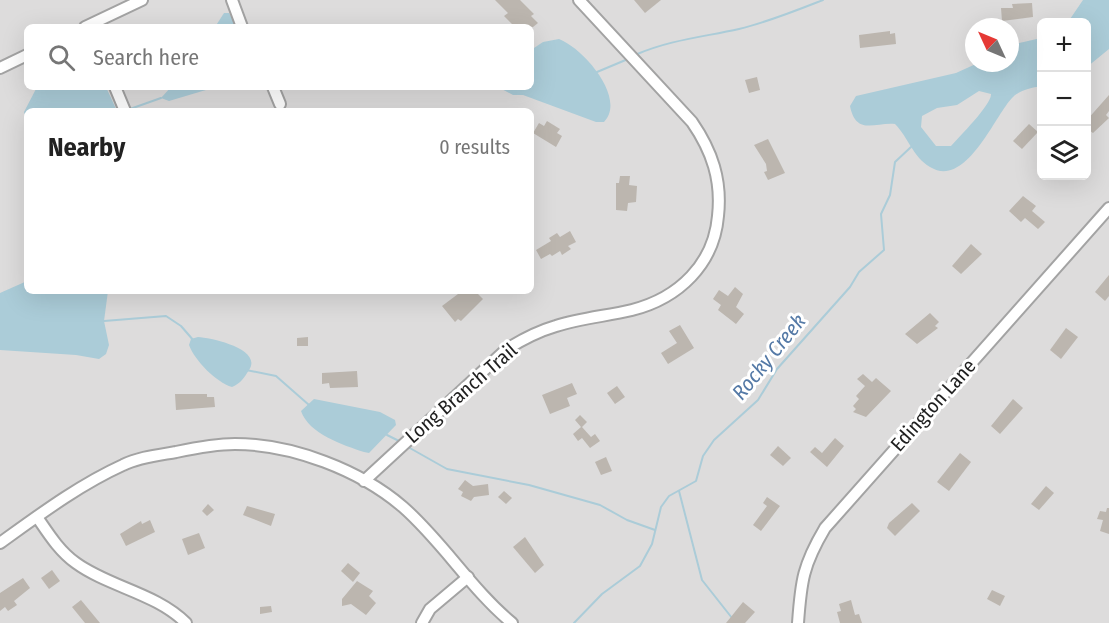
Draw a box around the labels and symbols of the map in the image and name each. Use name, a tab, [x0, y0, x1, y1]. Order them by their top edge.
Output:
north arrow	[965, 18, 1019, 72]
water label: Rocky Creek	[727, 309, 811, 405]
street label: Long Branch Trail	[400, 338, 522, 448]
street label: Edington Lane	[885, 354, 981, 456]

